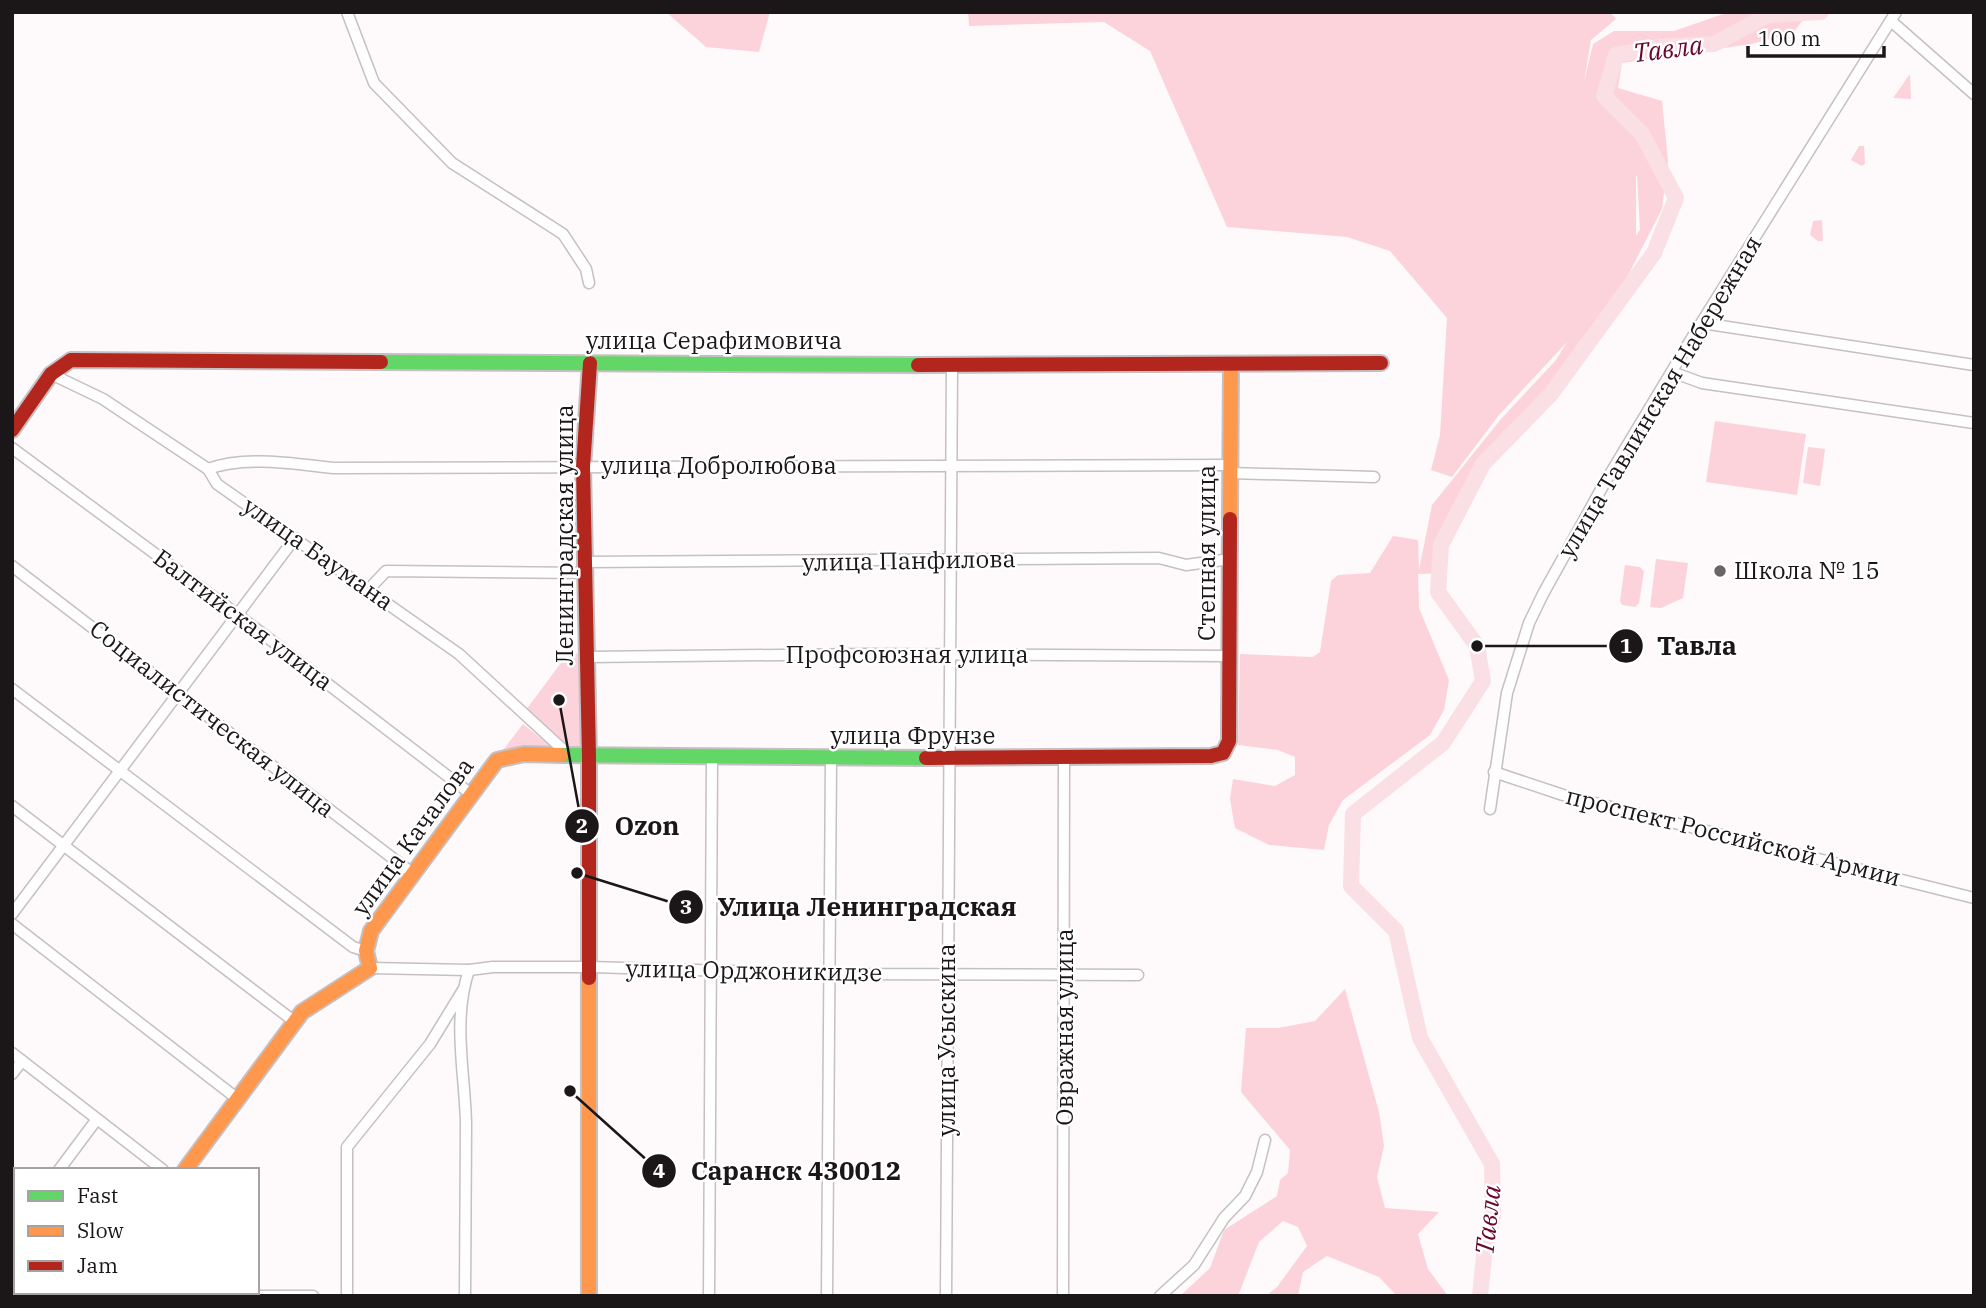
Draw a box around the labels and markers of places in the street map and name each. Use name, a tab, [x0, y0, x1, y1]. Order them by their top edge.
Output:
place label: Школа № 15	[1734, 554, 1880, 586]
marker: Школа № 15	[1712, 563, 1728, 579]
callout: Тавла	[1608, 622, 1751, 669]
callout: Ozon	[565, 802, 693, 849]
callout: Улица Ленинградская	[668, 883, 1030, 930]
callout: Саранск 430012	[641, 1148, 915, 1195]

